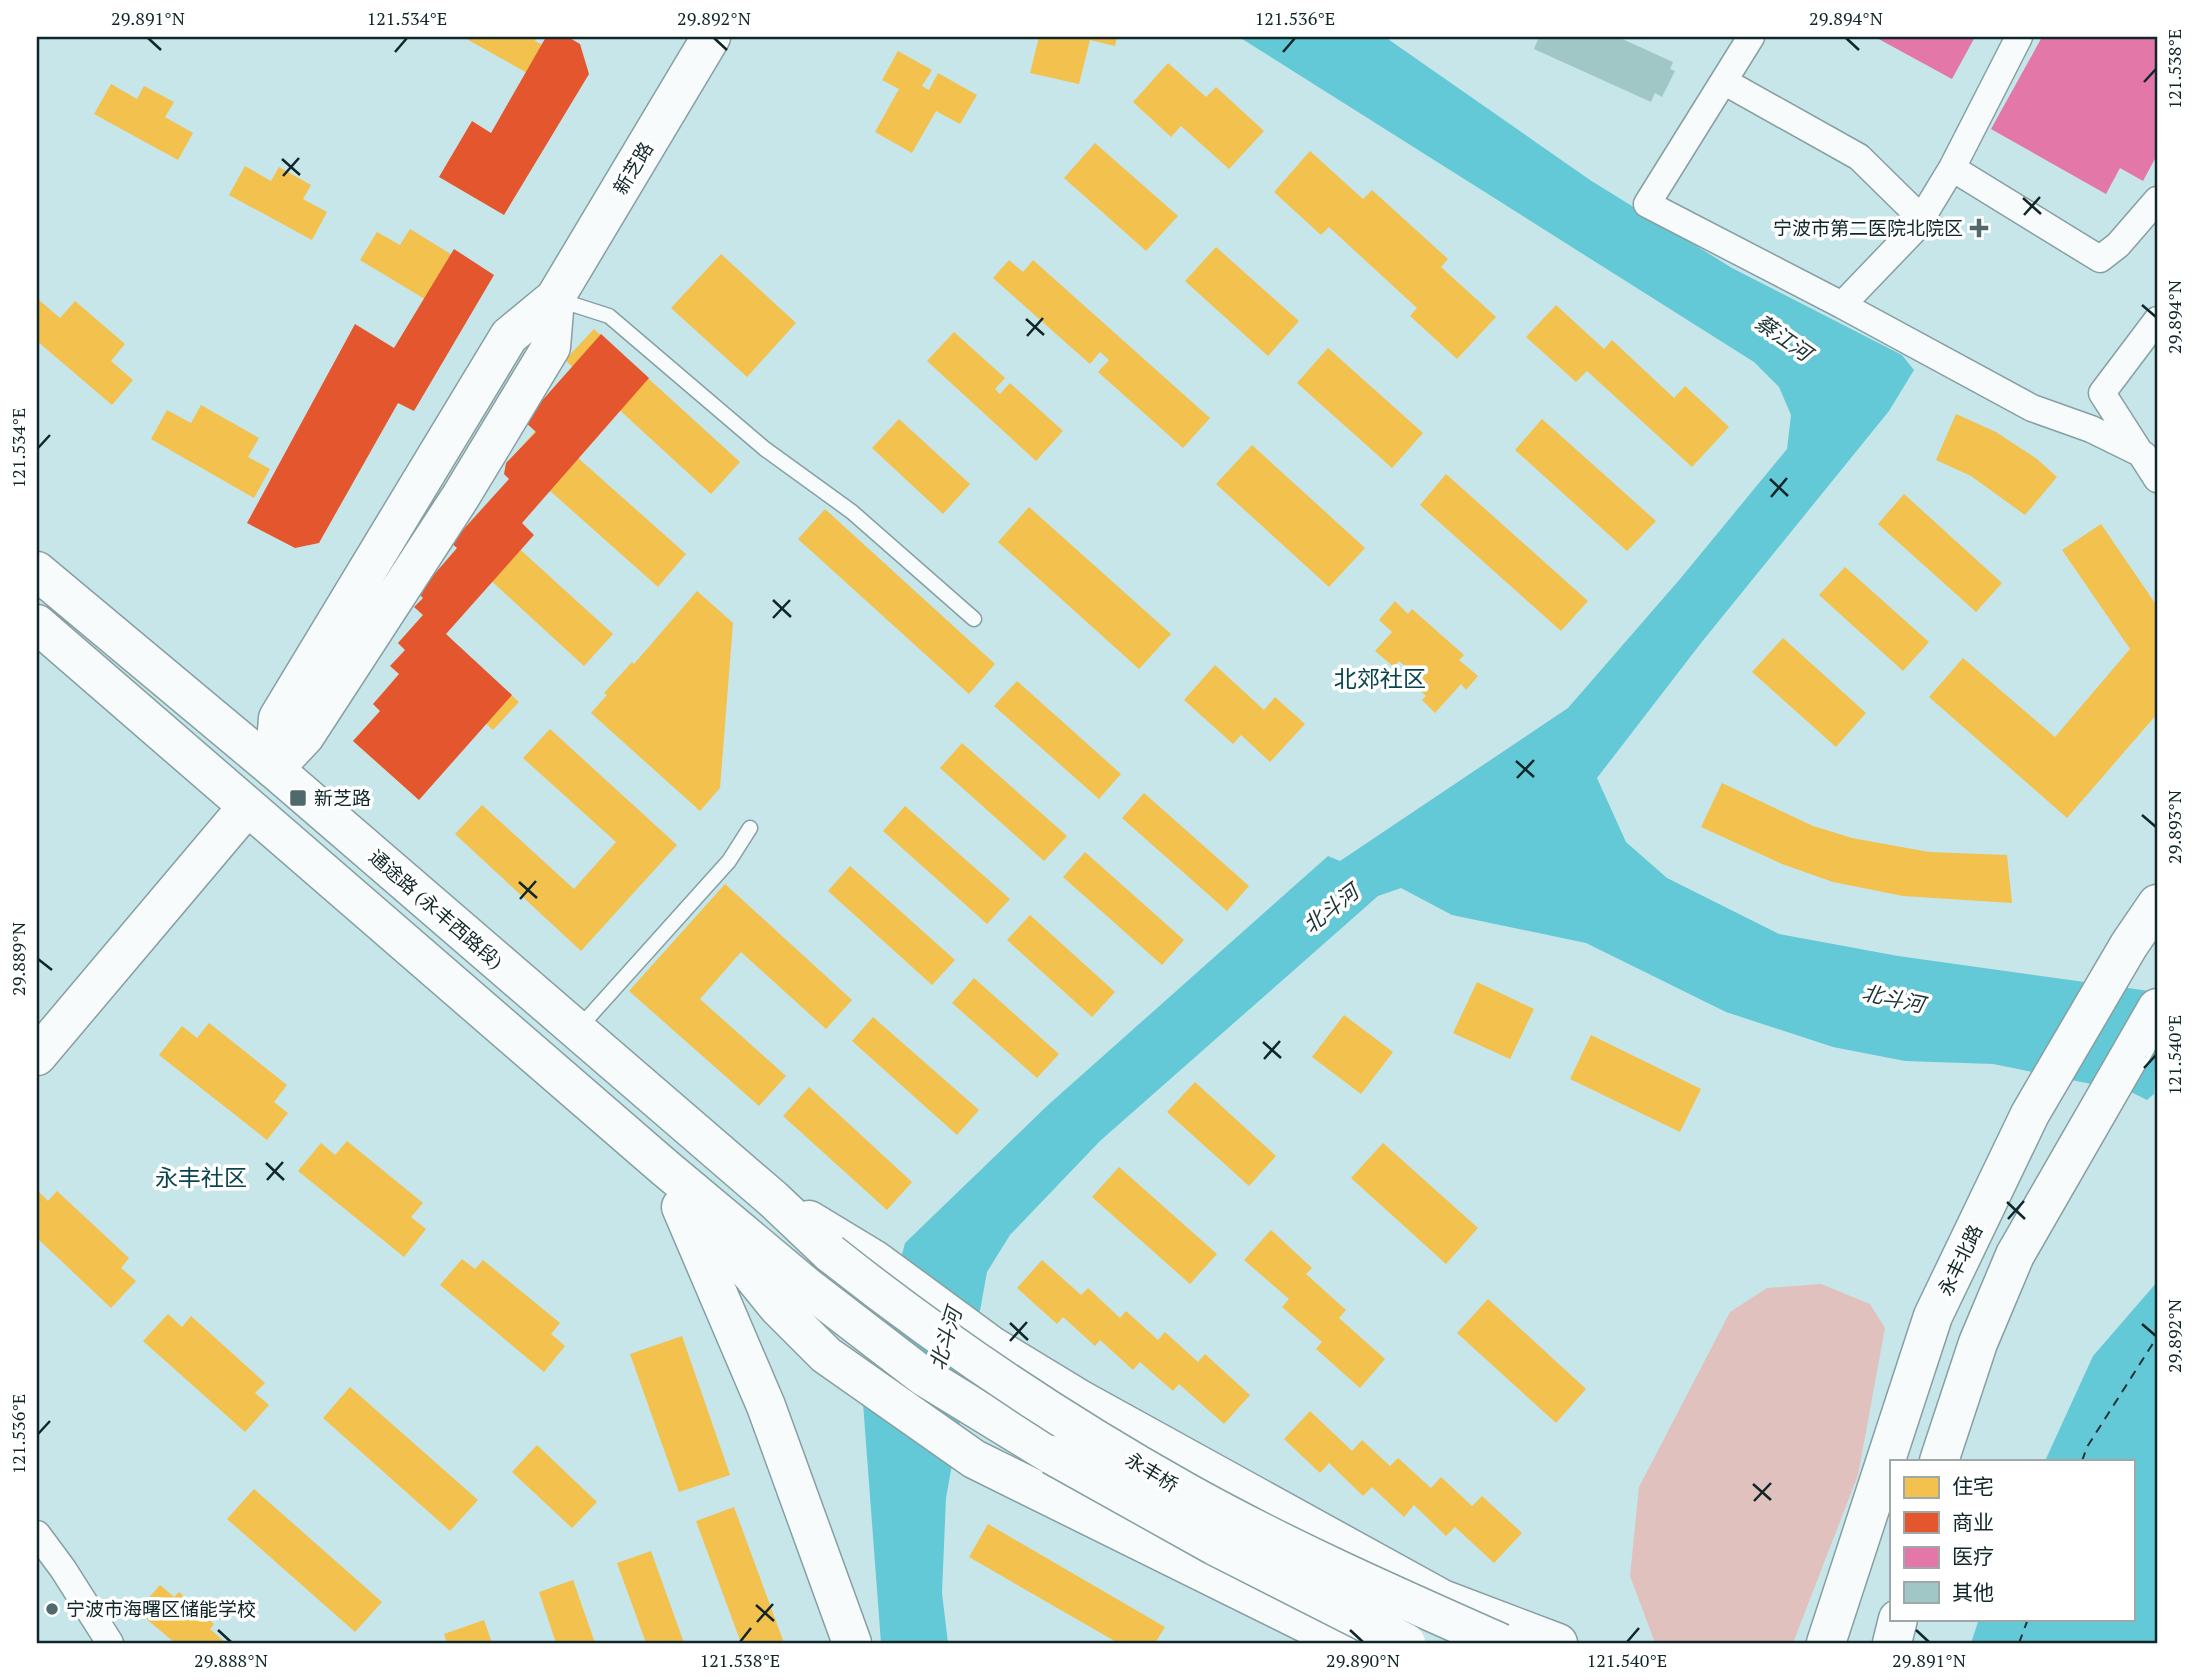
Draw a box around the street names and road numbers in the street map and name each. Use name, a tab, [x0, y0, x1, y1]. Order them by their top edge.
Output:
street label: 新芝路	[607, 137, 658, 199]
street label: 通途路 (永丰西路段)	[364, 844, 509, 974]
street label: 永丰北路	[1932, 1220, 1987, 1299]
street label: 永丰桥	[1121, 1446, 1183, 1497]

